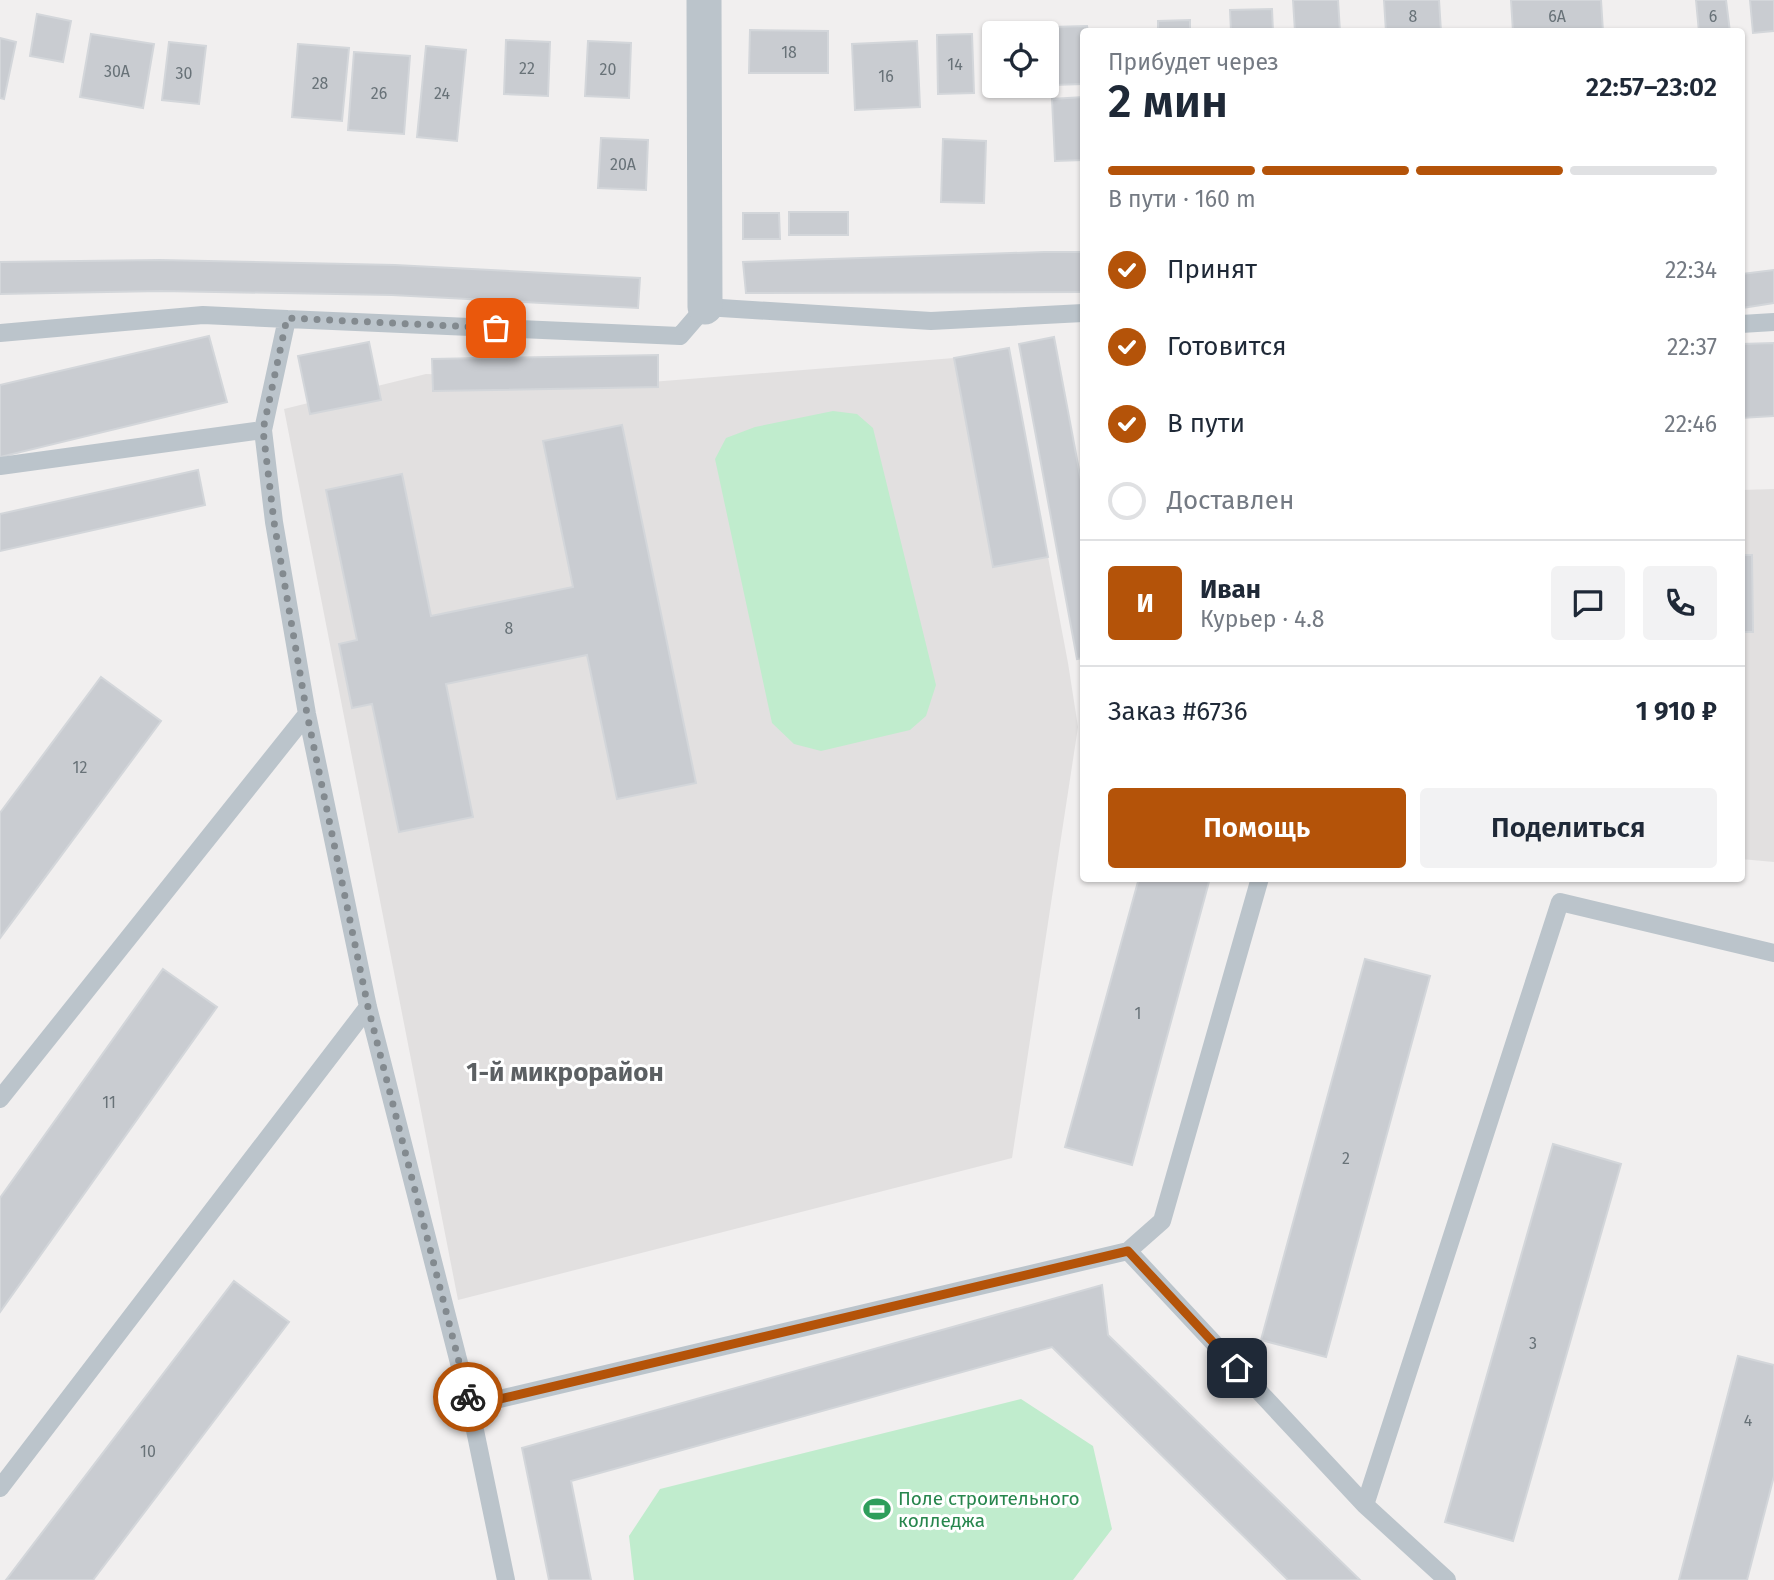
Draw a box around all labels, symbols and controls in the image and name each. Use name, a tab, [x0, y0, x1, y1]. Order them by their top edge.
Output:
house number: 8	[1409, 7, 1418, 26]
house number: 6А	[1548, 7, 1567, 26]
house number: 6	[1709, 7, 1717, 26]
map controls	[982, 21, 1059, 98]
button: locate	[982, 21, 1059, 98]
house number: 18	[781, 43, 797, 62]
text: Прибудет через	[1108, 48, 1279, 76]
house number: 14	[947, 55, 963, 74]
house number: 22	[519, 59, 535, 78]
house number: 20	[600, 60, 616, 79]
house number: 30А	[104, 62, 131, 81]
house number: 30	[176, 64, 193, 83]
house number: 16	[878, 67, 894, 86]
text: 22:57–23:02	[1586, 72, 1717, 103]
house number: 28	[312, 74, 329, 93]
text: 2 мин	[1108, 74, 1228, 129]
house number: 26	[371, 84, 387, 103]
house number: 24	[434, 84, 450, 103]
house number: 20А	[610, 155, 637, 174]
text: В пути · 160 m	[1108, 185, 1256, 213]
icon: check	[1108, 251, 1146, 289]
text: Принят	[1167, 254, 1257, 285]
text: 22:34	[1665, 256, 1717, 284]
pin	[466, 298, 526, 358]
icon: bag	[477, 309, 515, 347]
icon: check	[1108, 328, 1146, 366]
text: Готовится	[1167, 331, 1287, 362]
text: 22:37	[1667, 333, 1717, 361]
icon: check	[1108, 405, 1146, 443]
text: В пути	[1167, 408, 1245, 439]
text: 22:46	[1664, 410, 1717, 438]
text: Доставлен	[1167, 485, 1294, 516]
button: chat	[1551, 566, 1625, 640]
button: phone	[1643, 566, 1717, 640]
text: Иван	[1200, 574, 1261, 605]
text: И	[1136, 588, 1154, 619]
text: Курьер · 4.8	[1200, 605, 1325, 633]
house number: 8	[505, 619, 514, 638]
text: Заказ #6736	[1108, 696, 1248, 727]
text: 1 910 ₽	[1636, 696, 1717, 727]
house number: 12	[73, 758, 87, 777]
button: Помощь	[1108, 788, 1406, 868]
button: Поделиться	[1420, 788, 1717, 868]
house number: 1	[1135, 1004, 1141, 1023]
district label: 1-й микрорайон	[466, 1057, 664, 1088]
house number: 11	[102, 1093, 116, 1112]
house number: 2	[1342, 1149, 1350, 1168]
house number: 3	[1529, 1334, 1537, 1353]
pin	[1207, 1338, 1267, 1398]
icon: home	[1218, 1349, 1256, 1387]
courier	[433, 1362, 503, 1432]
icon: bike	[449, 1378, 487, 1416]
house number: 4	[1744, 1411, 1753, 1430]
house number: 10	[140, 1442, 156, 1461]
place label: Поле строительного колледжа	[898, 1487, 1080, 1532]
sports icon: Поле строительного колледжа	[862, 1494, 892, 1524]

